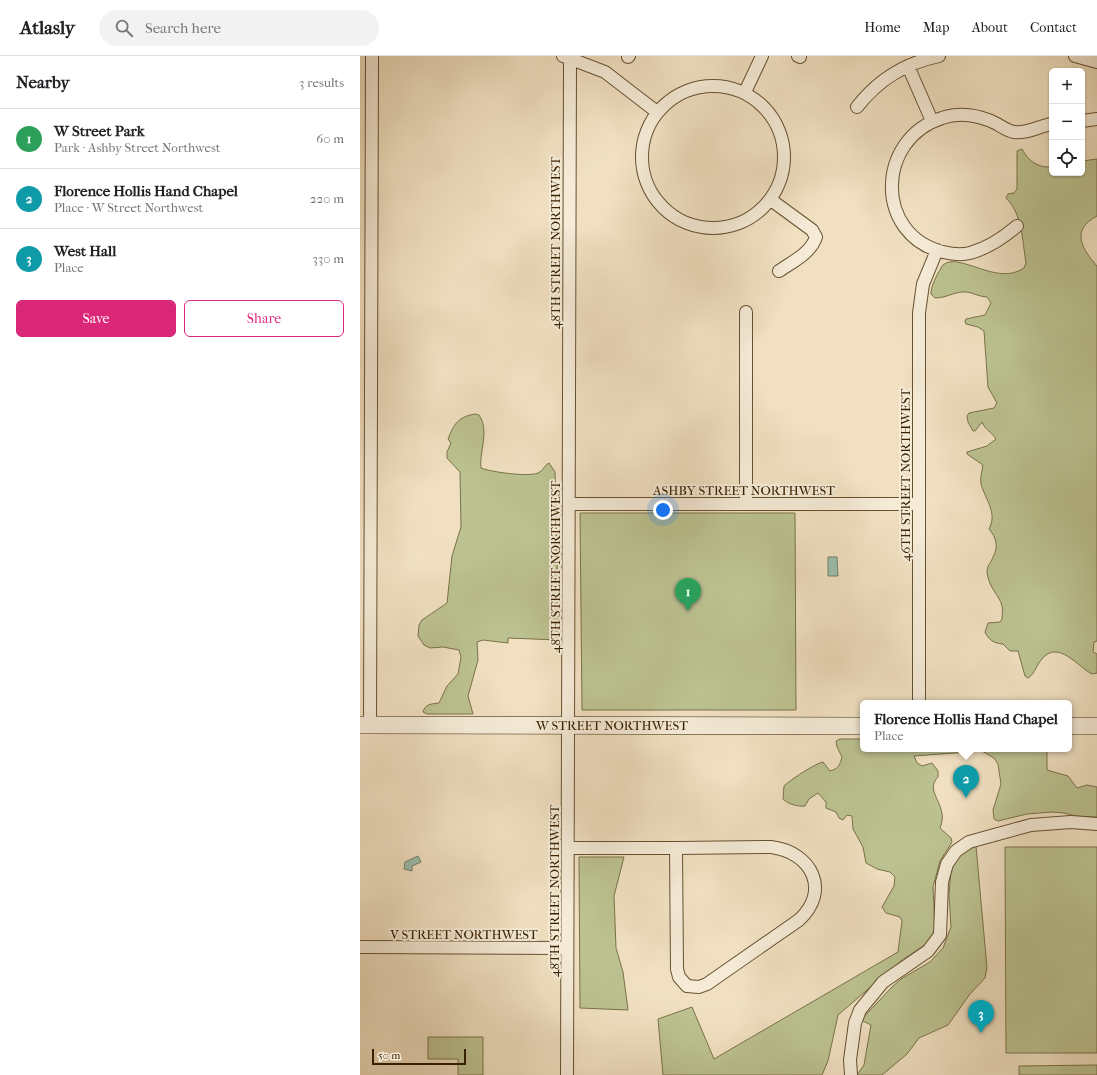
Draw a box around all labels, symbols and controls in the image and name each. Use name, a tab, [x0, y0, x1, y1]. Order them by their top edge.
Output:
search box	[99, 10, 379, 46]
text: Atlasly	[20, 17, 75, 39]
icon: search	[113, 17, 135, 39]
text: Search here	[145, 19, 221, 37]
text: Home	[864, 19, 901, 36]
text: Map	[923, 19, 950, 36]
text: About	[972, 19, 1008, 36]
text: Contact	[1030, 19, 1077, 36]
map controls	[1049, 68, 1085, 176]
button: +	[1049, 68, 1085, 104]
text: Nearby	[16, 72, 70, 92]
text: 3 results	[299, 75, 344, 90]
button: −	[1049, 104, 1085, 140]
text: W Street Park	[54, 122, 145, 140]
text: 1	[27, 131, 31, 146]
text: 60 m	[316, 131, 344, 146]
text: Park · Ashby Street Northwest	[54, 140, 220, 155]
button: locate	[1049, 140, 1085, 176]
street label: 48TH STREET NORTHWEST	[548, 157, 563, 329]
text: Florence Hollis Hand Chapel	[54, 182, 238, 200]
text: 2	[26, 191, 32, 206]
text: 220 m	[310, 191, 344, 206]
text: Place · W Street Northwest	[54, 200, 203, 215]
text: West Hall	[54, 242, 116, 260]
text: 3	[26, 251, 32, 266]
text: 330 m	[313, 251, 344, 266]
text: Place	[54, 260, 84, 275]
button: Save	[16, 300, 176, 337]
button: Share	[184, 300, 344, 337]
street label: 46TH STREET NORTHWEST	[898, 388, 913, 561]
street label: 48TH STREET NORTHWEST	[548, 481, 563, 653]
street label: ASHBY STREET NORTHWEST	[652, 483, 835, 498]
your location	[653, 500, 673, 520]
pin: 1	[675, 578, 701, 611]
popup	[860, 700, 1072, 752]
text: Florence Hollis Hand Chapel	[874, 710, 1058, 728]
street label: W STREET NORTHWEST	[535, 718, 688, 733]
text: Place	[874, 728, 904, 743]
pin: 2	[953, 765, 979, 798]
street label: 48TH STREET NORTHWEST	[547, 805, 562, 977]
street label: V STREET NORTHWEST	[389, 927, 538, 942]
pin: 3	[968, 1000, 994, 1033]
scale bar	[372, 1047, 466, 1066]
text: 50 m	[378, 1049, 400, 1062]

